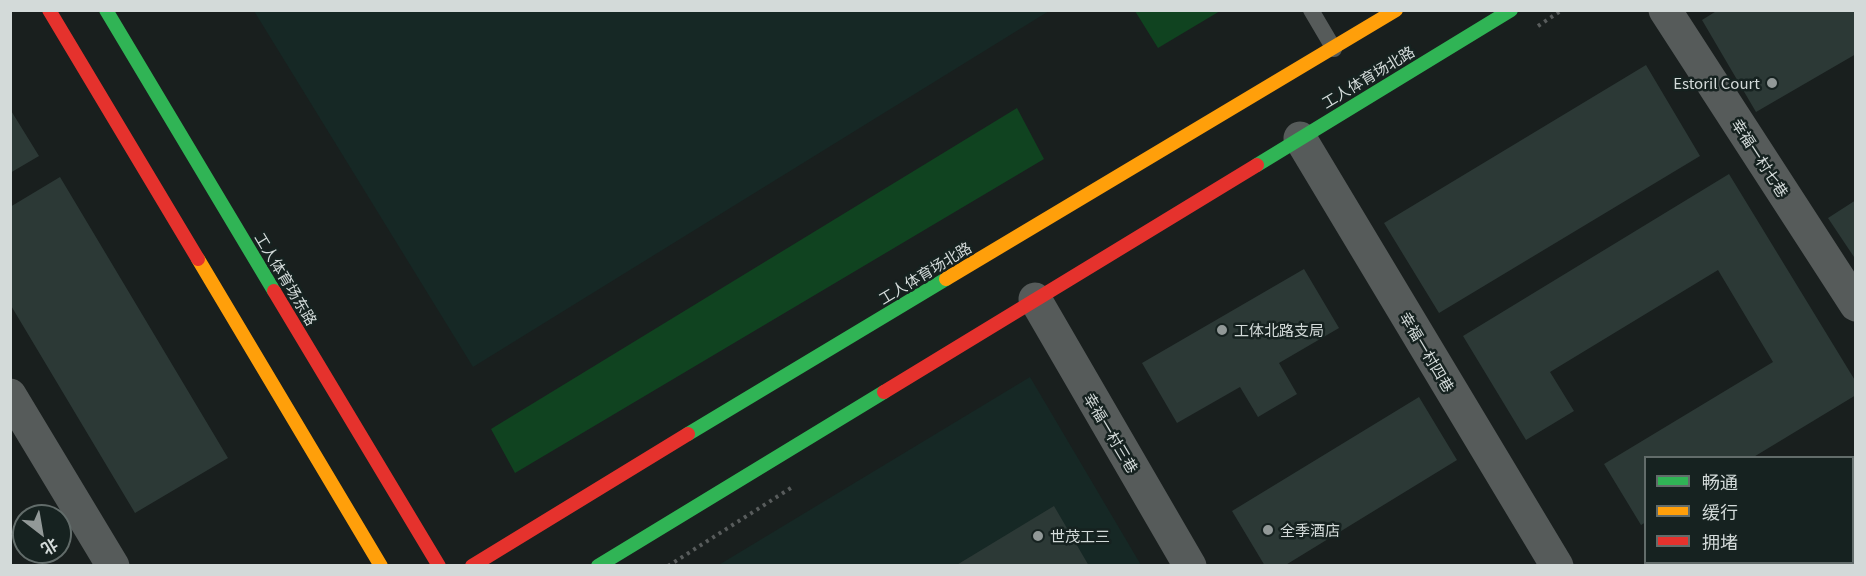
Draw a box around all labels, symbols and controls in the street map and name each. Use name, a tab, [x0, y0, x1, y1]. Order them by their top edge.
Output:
street label: 工人体育场北路	[1318, 42, 1418, 112]
place label: Estoril Court	[1673, 74, 1760, 92]
marker: Estoril Court	[1765, 76, 1779, 90]
street label: 幸福一村七巷	[1728, 115, 1792, 201]
street label: 工人体育场东路	[251, 229, 321, 329]
street label: 工人体育场北路	[875, 238, 975, 308]
street label: 幸福一村四巷	[1396, 309, 1458, 395]
place label: 工体北路支局	[1234, 321, 1324, 339]
marker: 工体北路支局	[1215, 323, 1229, 337]
street label: 幸福一村三巷	[1080, 390, 1142, 476]
legend	[1644, 456, 1854, 564]
text: 畅通	[1702, 468, 1738, 494]
text: 缓行	[1702, 498, 1738, 524]
north arrow	[12, 504, 72, 564]
place label: 全季酒店	[1280, 521, 1340, 539]
marker: 全季酒店	[1261, 523, 1275, 537]
place label: 世茂工三	[1050, 527, 1110, 545]
text: 拥堵	[1702, 528, 1738, 554]
marker: 世茂工三	[1031, 529, 1045, 543]
text: 北	[37, 533, 63, 562]

